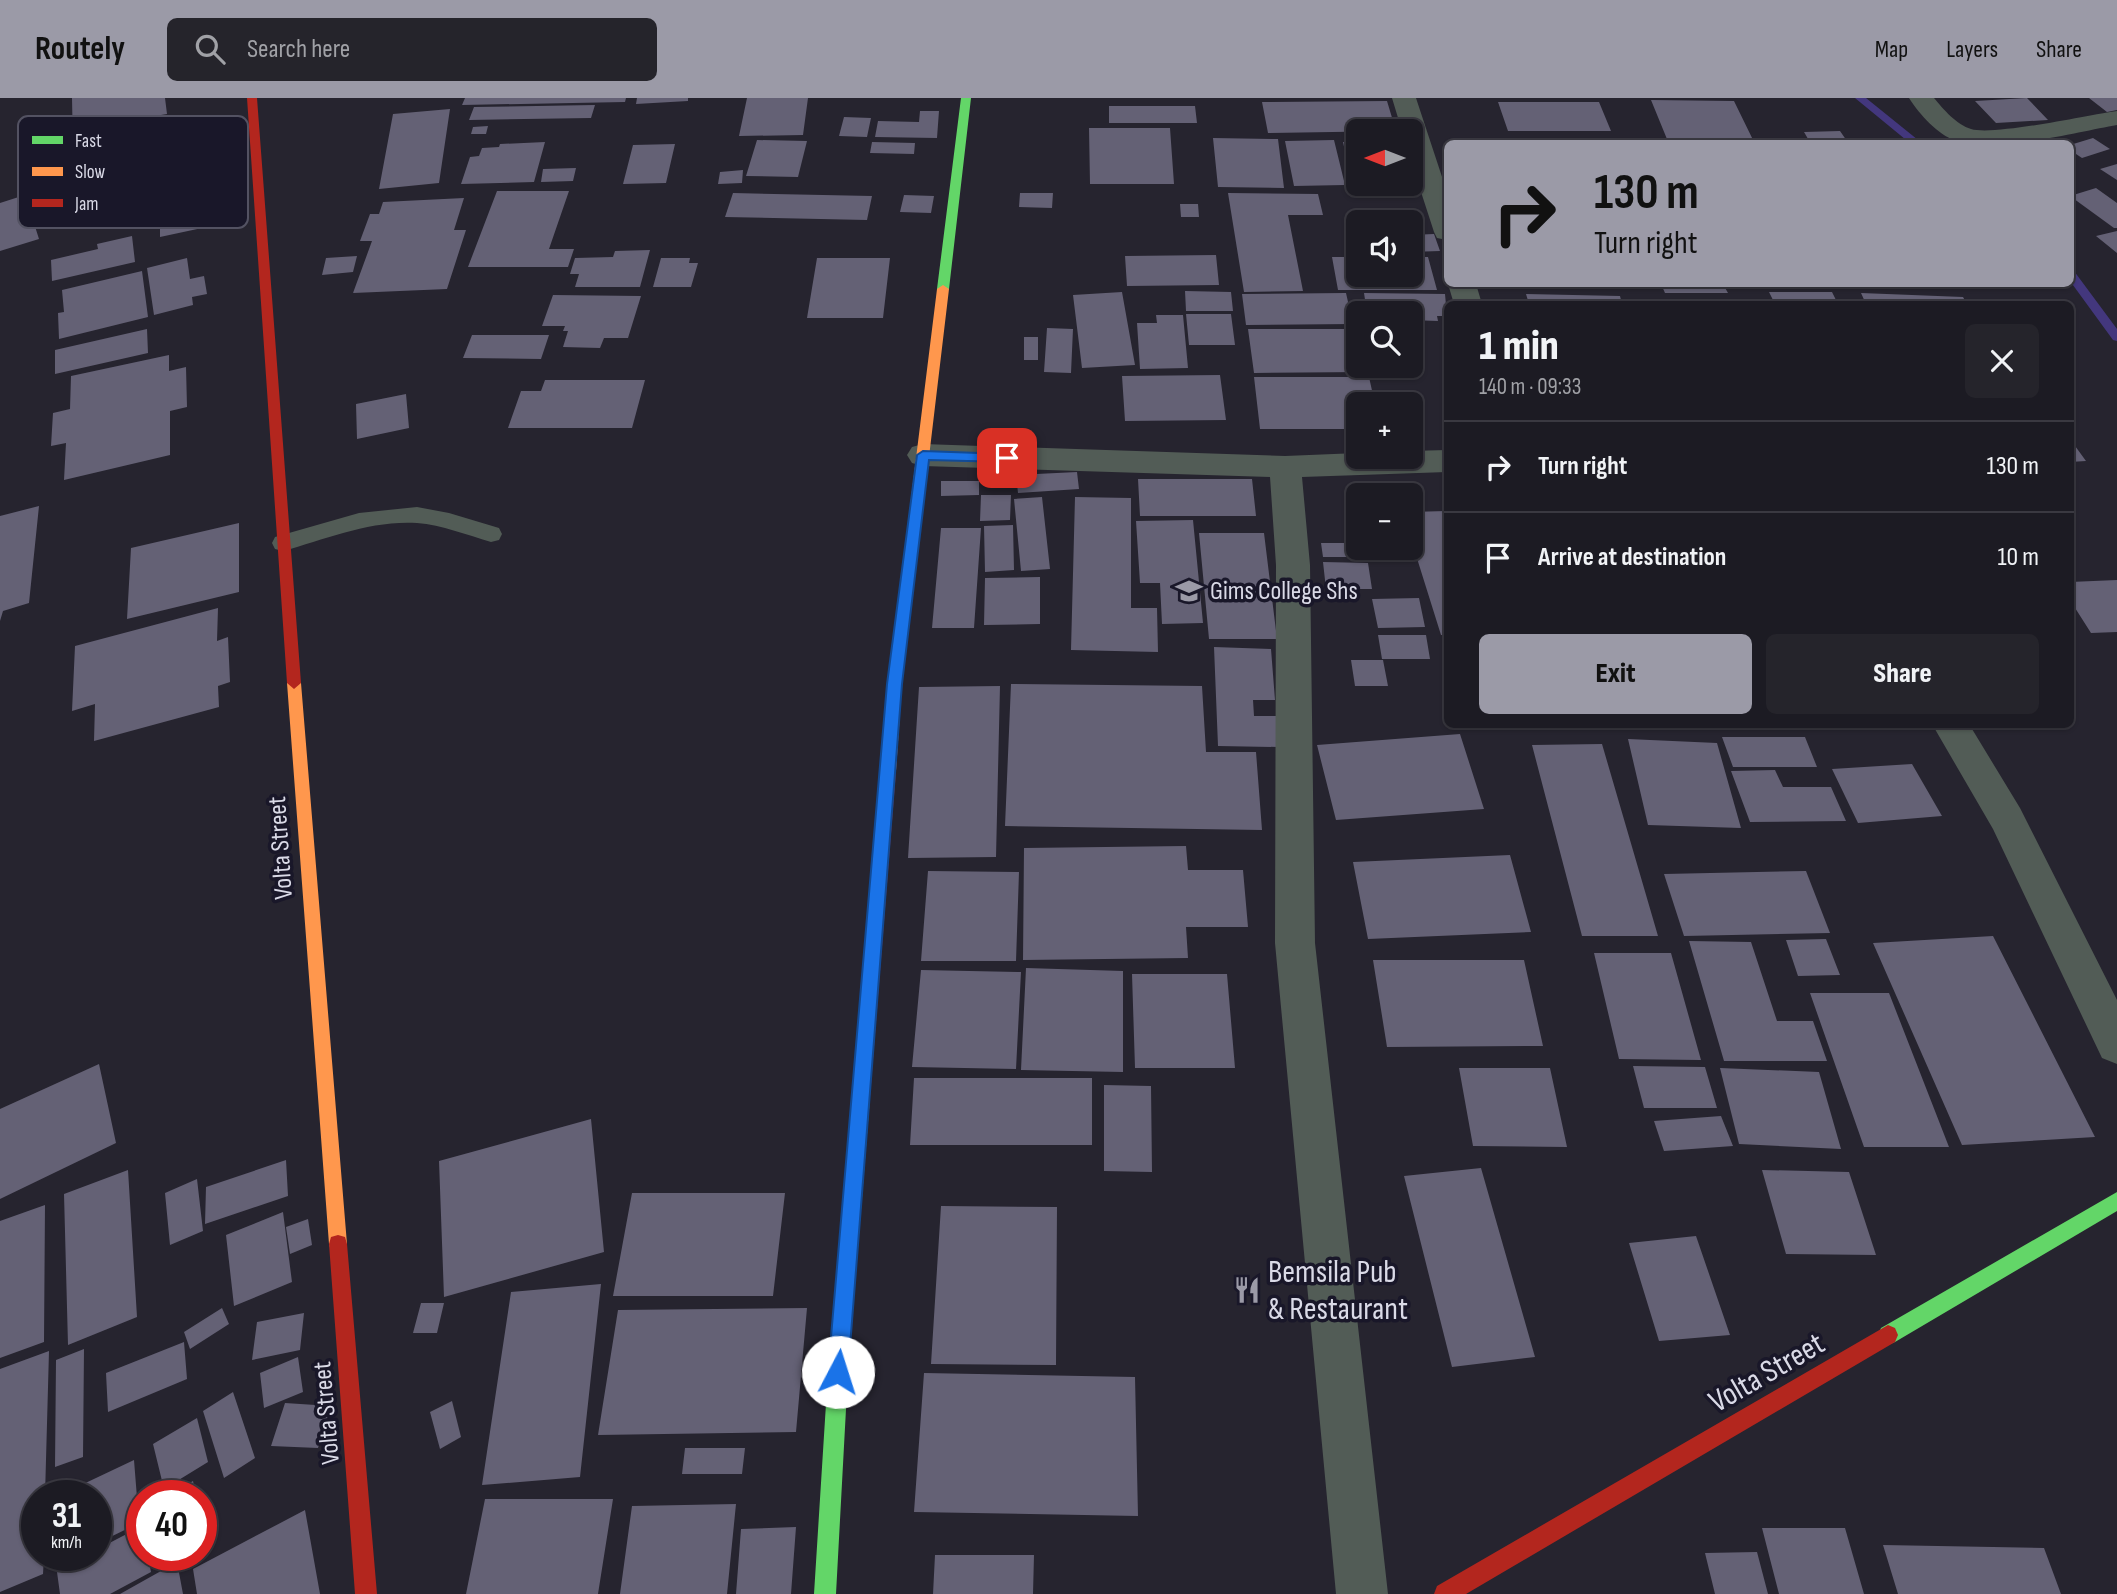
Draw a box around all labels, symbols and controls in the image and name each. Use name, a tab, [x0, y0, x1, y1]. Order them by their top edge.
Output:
search box	[167, 18, 657, 81]
text: Routely	[35, 29, 125, 69]
icon: search	[191, 30, 229, 68]
text: Search here	[247, 34, 350, 65]
text: Map	[1875, 35, 1908, 64]
text: Layers	[1946, 35, 1998, 64]
text: Share	[2036, 35, 2082, 64]
legend	[18, 116, 248, 228]
north arrow	[1346, 119, 1423, 196]
map controls	[1346, 119, 1423, 560]
text: Fast	[75, 130, 102, 153]
text: Slow	[75, 161, 105, 184]
text: 130 m	[1594, 164, 1699, 223]
icon: right	[1479, 168, 1570, 259]
text: Jam	[74, 193, 98, 216]
button: sound	[1346, 210, 1423, 287]
text: Turn right	[1594, 224, 1698, 263]
button: search	[1346, 301, 1423, 378]
text: 1 min	[1479, 321, 1559, 372]
button: close	[1965, 324, 2039, 398]
text: 140 m · 09:33	[1479, 373, 1581, 401]
button: +	[1346, 392, 1423, 469]
pin	[977, 428, 1037, 488]
icon: arrive	[988, 439, 1026, 477]
icon: right	[1479, 448, 1517, 486]
text: Turn right	[1538, 451, 1627, 482]
text: 130 m	[1987, 451, 2039, 482]
button: −	[1346, 483, 1423, 560]
icon: arrive	[1479, 539, 1517, 577]
text: Arrive at destination	[1538, 542, 1726, 573]
text: 10 m	[1997, 542, 2039, 573]
school or university icon: Gims College Shs	[1174, 576, 1204, 606]
place label: Gims College Shs	[1210, 576, 1358, 607]
button: Exit	[1479, 634, 1752, 714]
button: Share	[1766, 634, 2039, 714]
street label: Volta Street	[262, 795, 300, 901]
place label: Bemsila Pub & Restaurant	[1268, 1253, 1408, 1329]
restaurant icon: Bemsila Pub & Restaurant	[1232, 1275, 1262, 1305]
street label: Volta Street	[1702, 1324, 1832, 1422]
position arrow	[801, 1335, 875, 1409]
street label: Volta Street	[307, 1360, 347, 1466]
speed limit sign: 40	[126, 1480, 217, 1571]
text: 31	[52, 1495, 81, 1538]
text: km/h	[51, 1532, 82, 1553]

